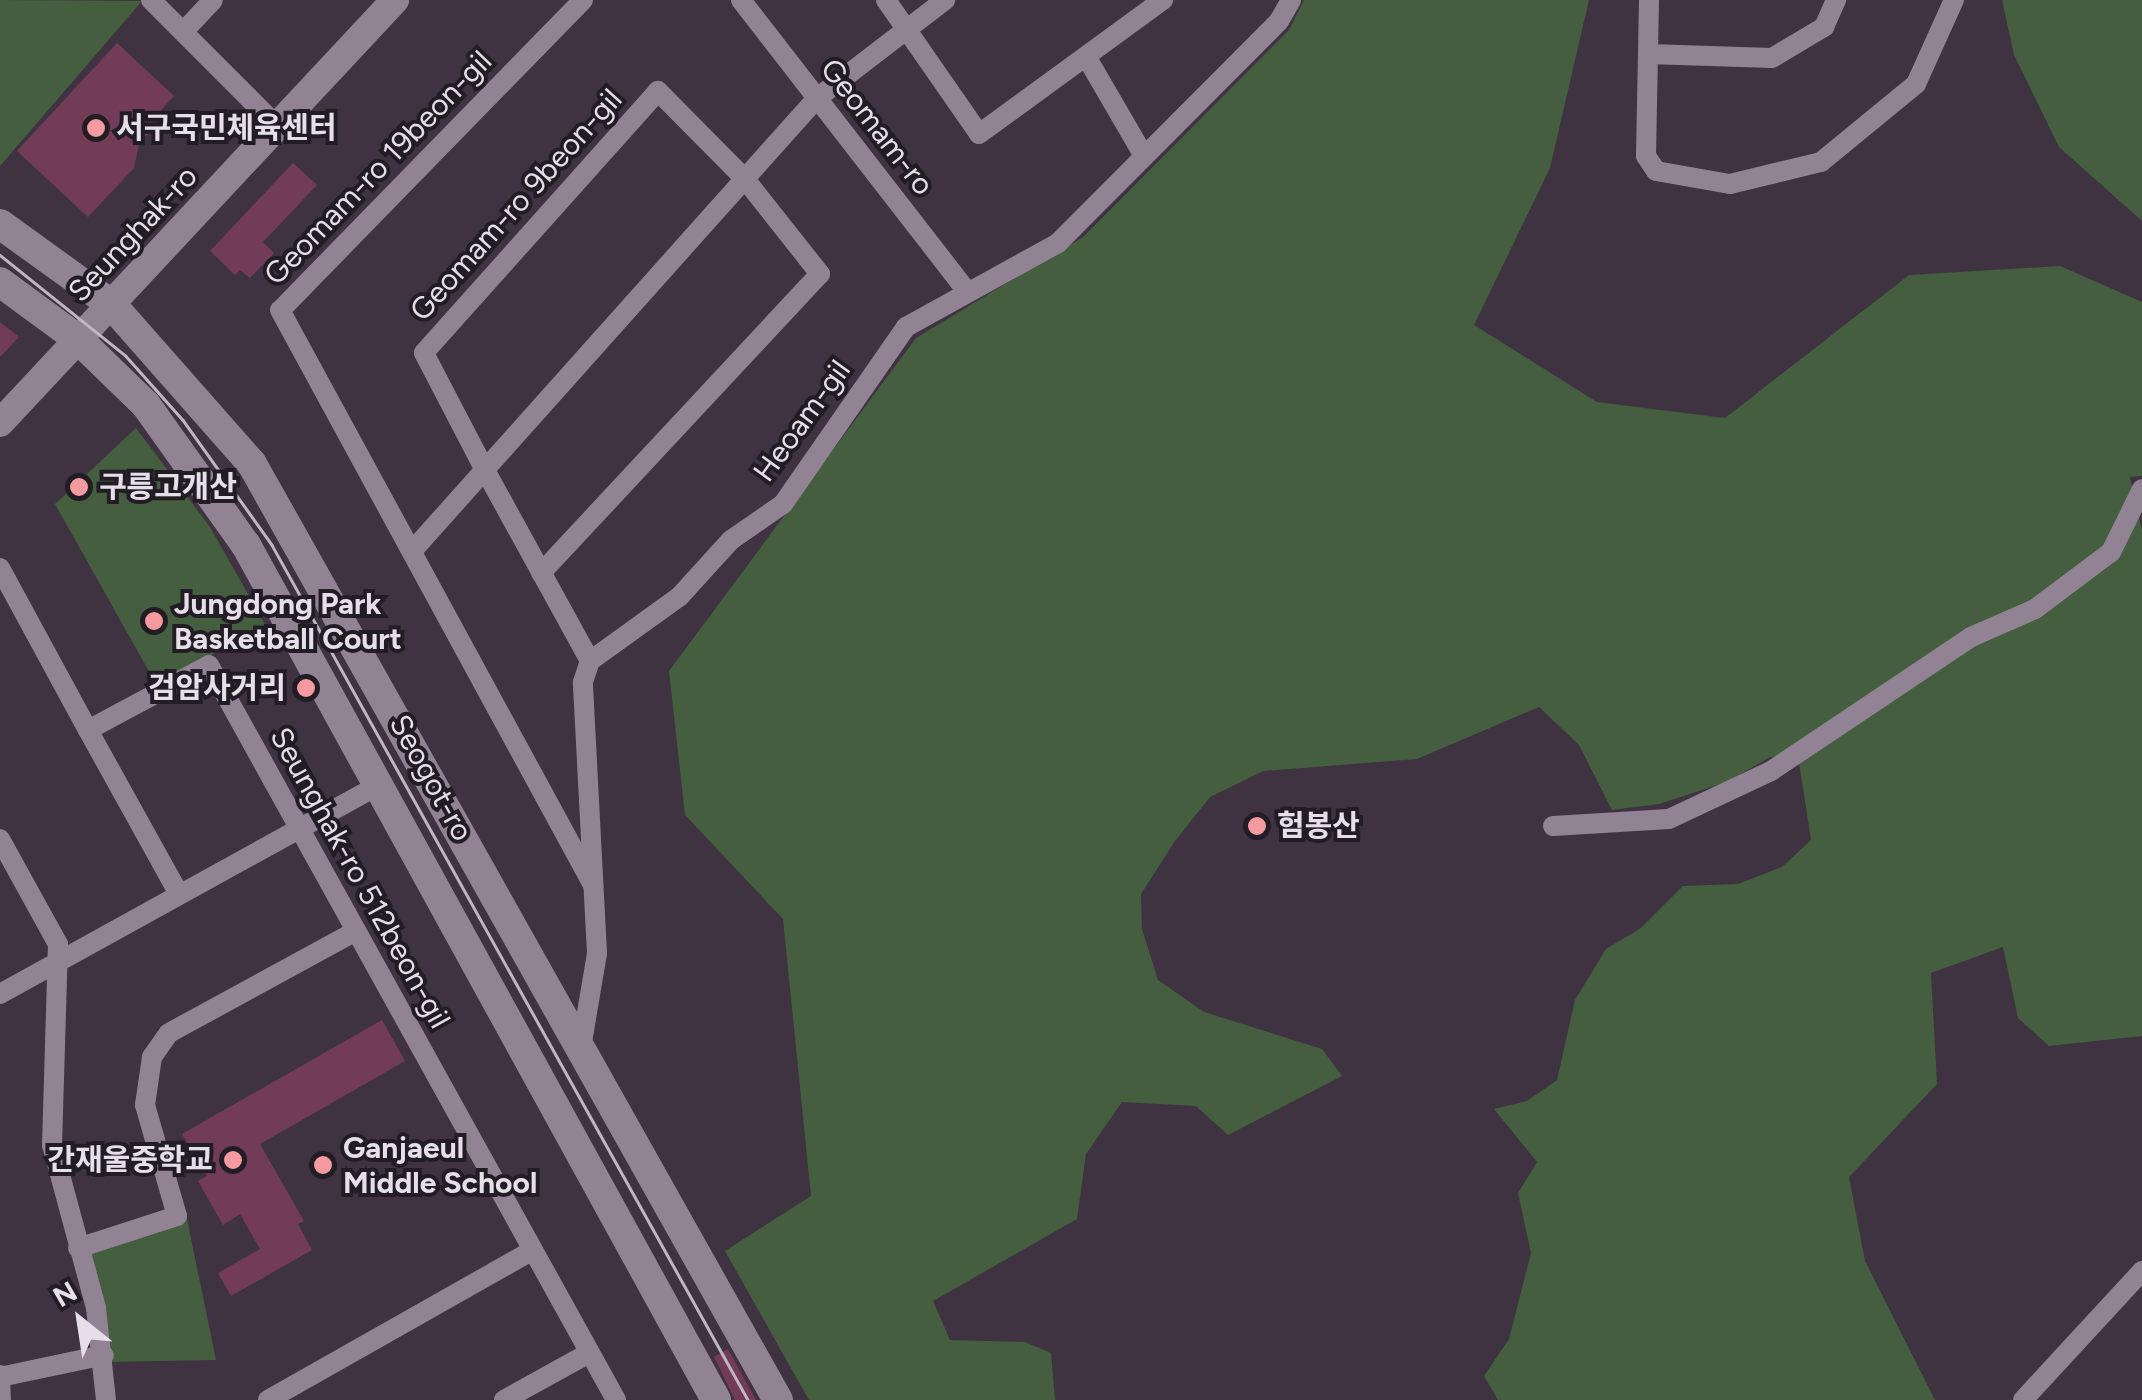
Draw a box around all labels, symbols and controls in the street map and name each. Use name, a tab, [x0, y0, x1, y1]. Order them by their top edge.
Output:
street label: Geomam-ro 19beon-gil	[257, 43, 499, 293]
street label: Geomam-ro	[813, 52, 941, 202]
street label: Geomam-ro 9beon-gil	[403, 82, 629, 328]
place label: 서구국민체육센터	[116, 110, 337, 146]
marker: 서구국민체육센터	[85, 117, 107, 139]
street label: Seunghak-ro	[61, 159, 205, 309]
street label: Heoam-gil	[746, 353, 858, 489]
place label: 구릉고개산	[99, 469, 237, 505]
marker: 구릉고개산	[68, 476, 90, 498]
place label: Jungdong Park Basketball Court	[174, 586, 402, 656]
marker: Jungdong Park Basketball Court	[143, 610, 165, 632]
place label: 검암사거리	[148, 670, 286, 706]
marker: 검암사거리	[295, 677, 317, 699]
street label: Seogot-ro	[382, 709, 480, 847]
street label: Seunghak-ro 512beon-gil	[262, 721, 458, 1035]
place label: 험봉산	[1277, 808, 1360, 844]
marker: 험봉산	[1246, 815, 1268, 837]
place label: Ganjaeul Middle School	[343, 1130, 537, 1200]
place label: 간재울중학교	[47, 1142, 213, 1178]
marker: 간재울중학교	[222, 1149, 244, 1171]
marker: Ganjaeul Middle School	[312, 1154, 334, 1176]
north arrow	[30, 1270, 130, 1370]
text: N	[47, 1274, 83, 1314]

